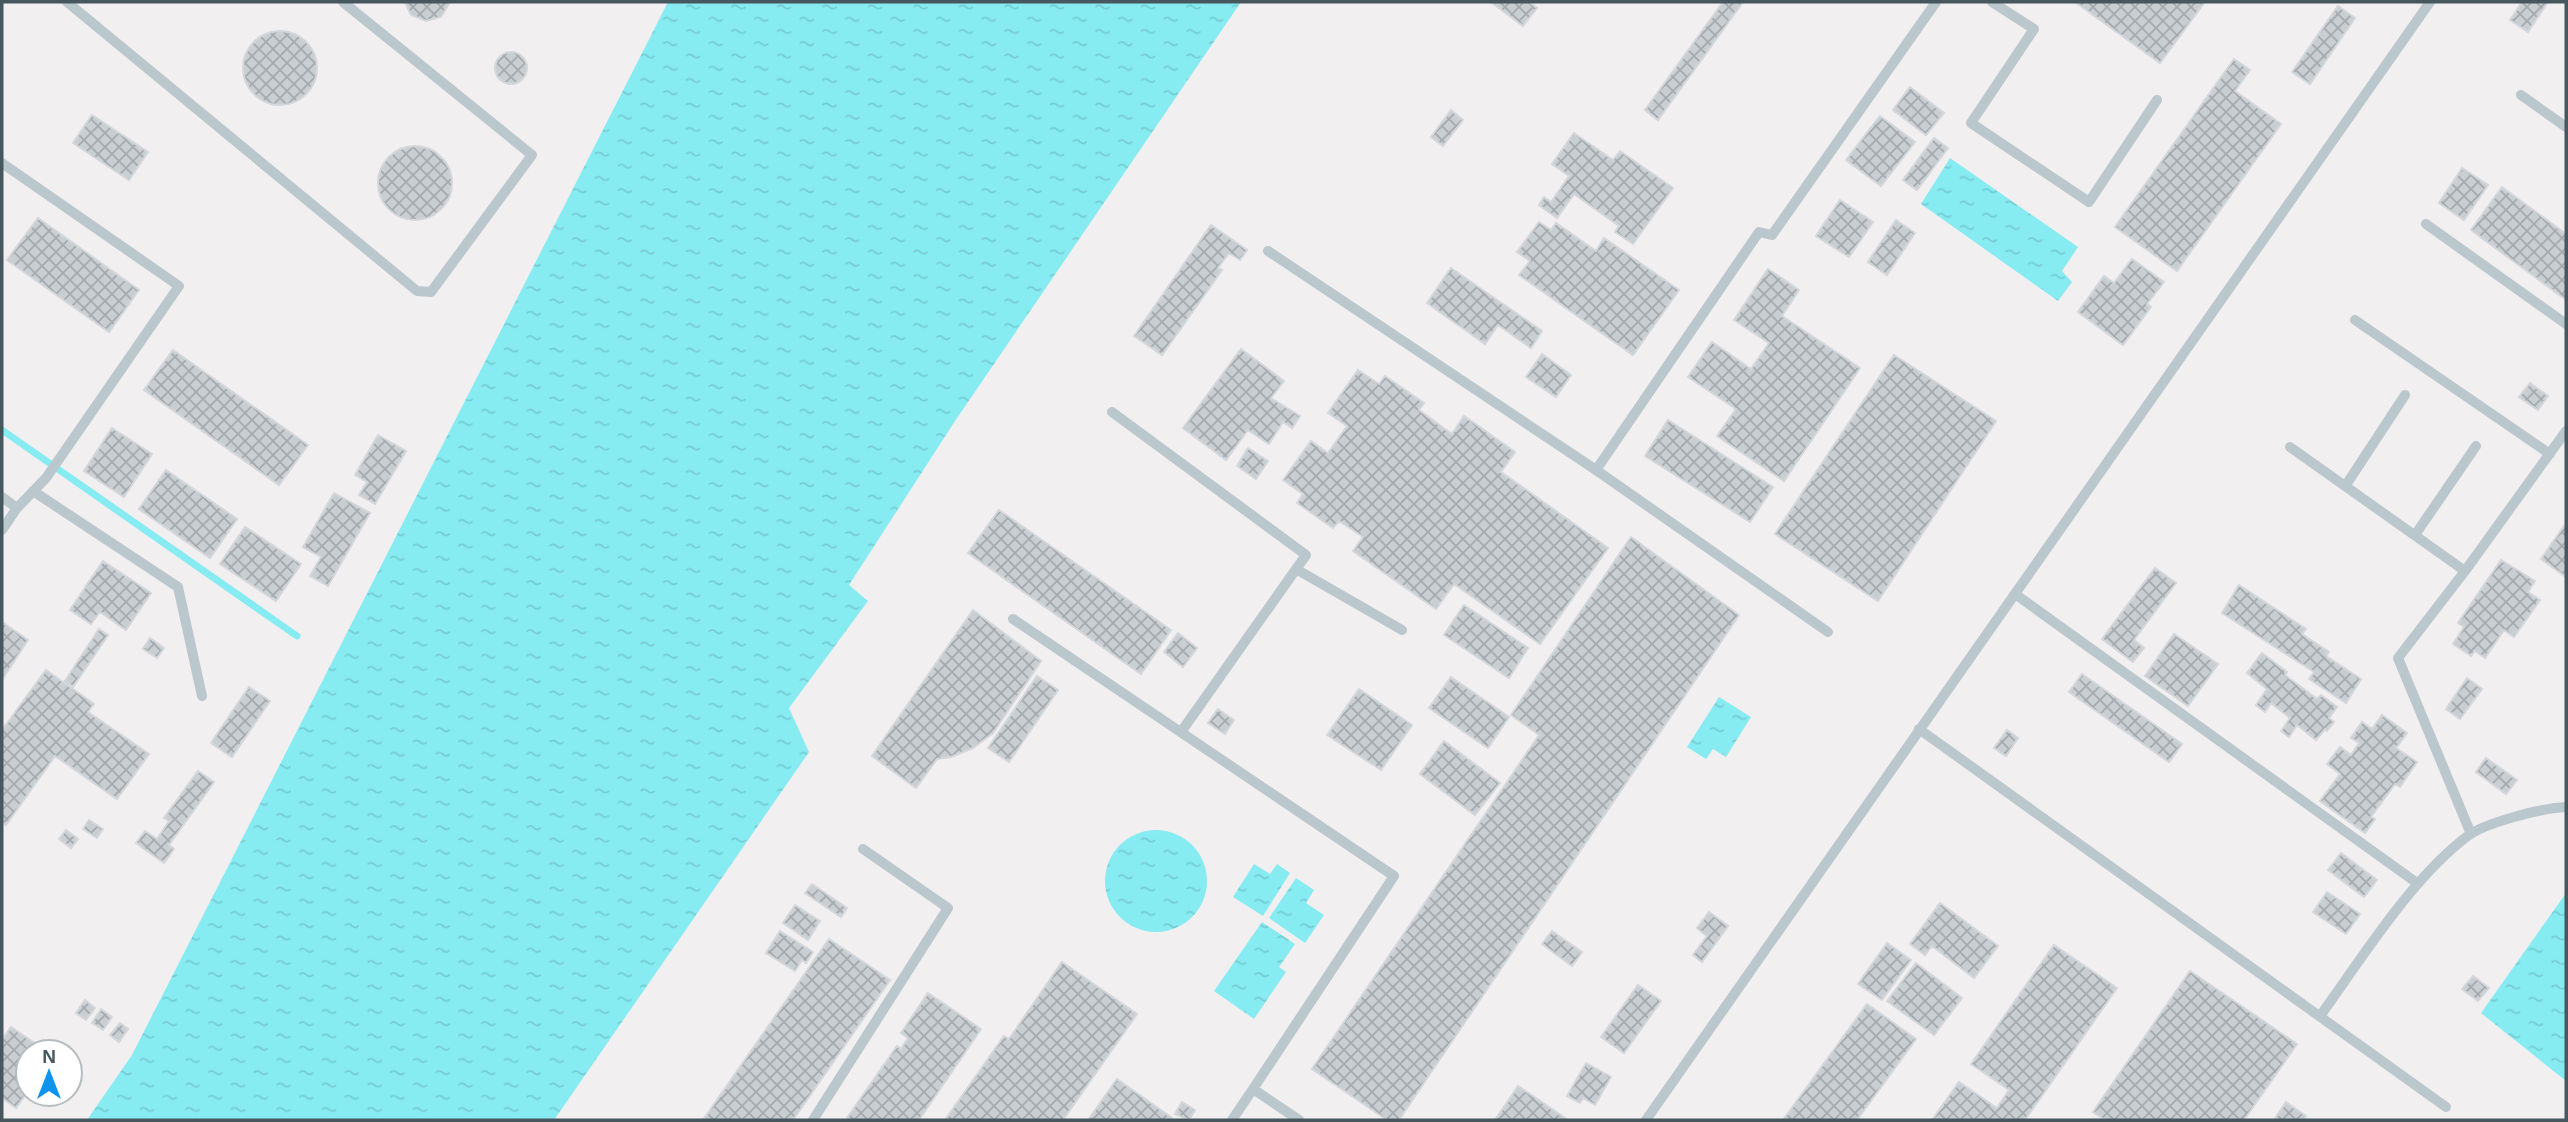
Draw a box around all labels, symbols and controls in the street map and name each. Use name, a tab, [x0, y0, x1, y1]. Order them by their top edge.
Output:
north arrow	[14, 1038, 84, 1108]
text: N	[42, 1046, 56, 1067]

